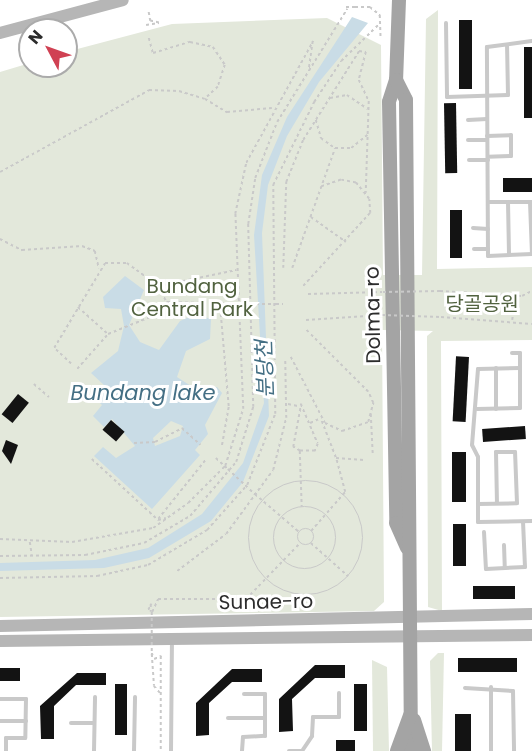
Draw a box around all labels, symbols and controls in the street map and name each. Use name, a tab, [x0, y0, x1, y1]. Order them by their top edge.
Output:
north arrow	[18, 18, 78, 78]
text: N	[23, 25, 48, 49]
street label: Dolma-ro	[360, 266, 386, 364]
park label: Bundang Central Park	[131, 274, 253, 321]
park label: 당골공원	[445, 292, 519, 316]
water label: 분당천	[251, 340, 279, 398]
water label: Bundang lake	[70, 380, 216, 406]
street label: Sunae-ro	[219, 589, 313, 615]

